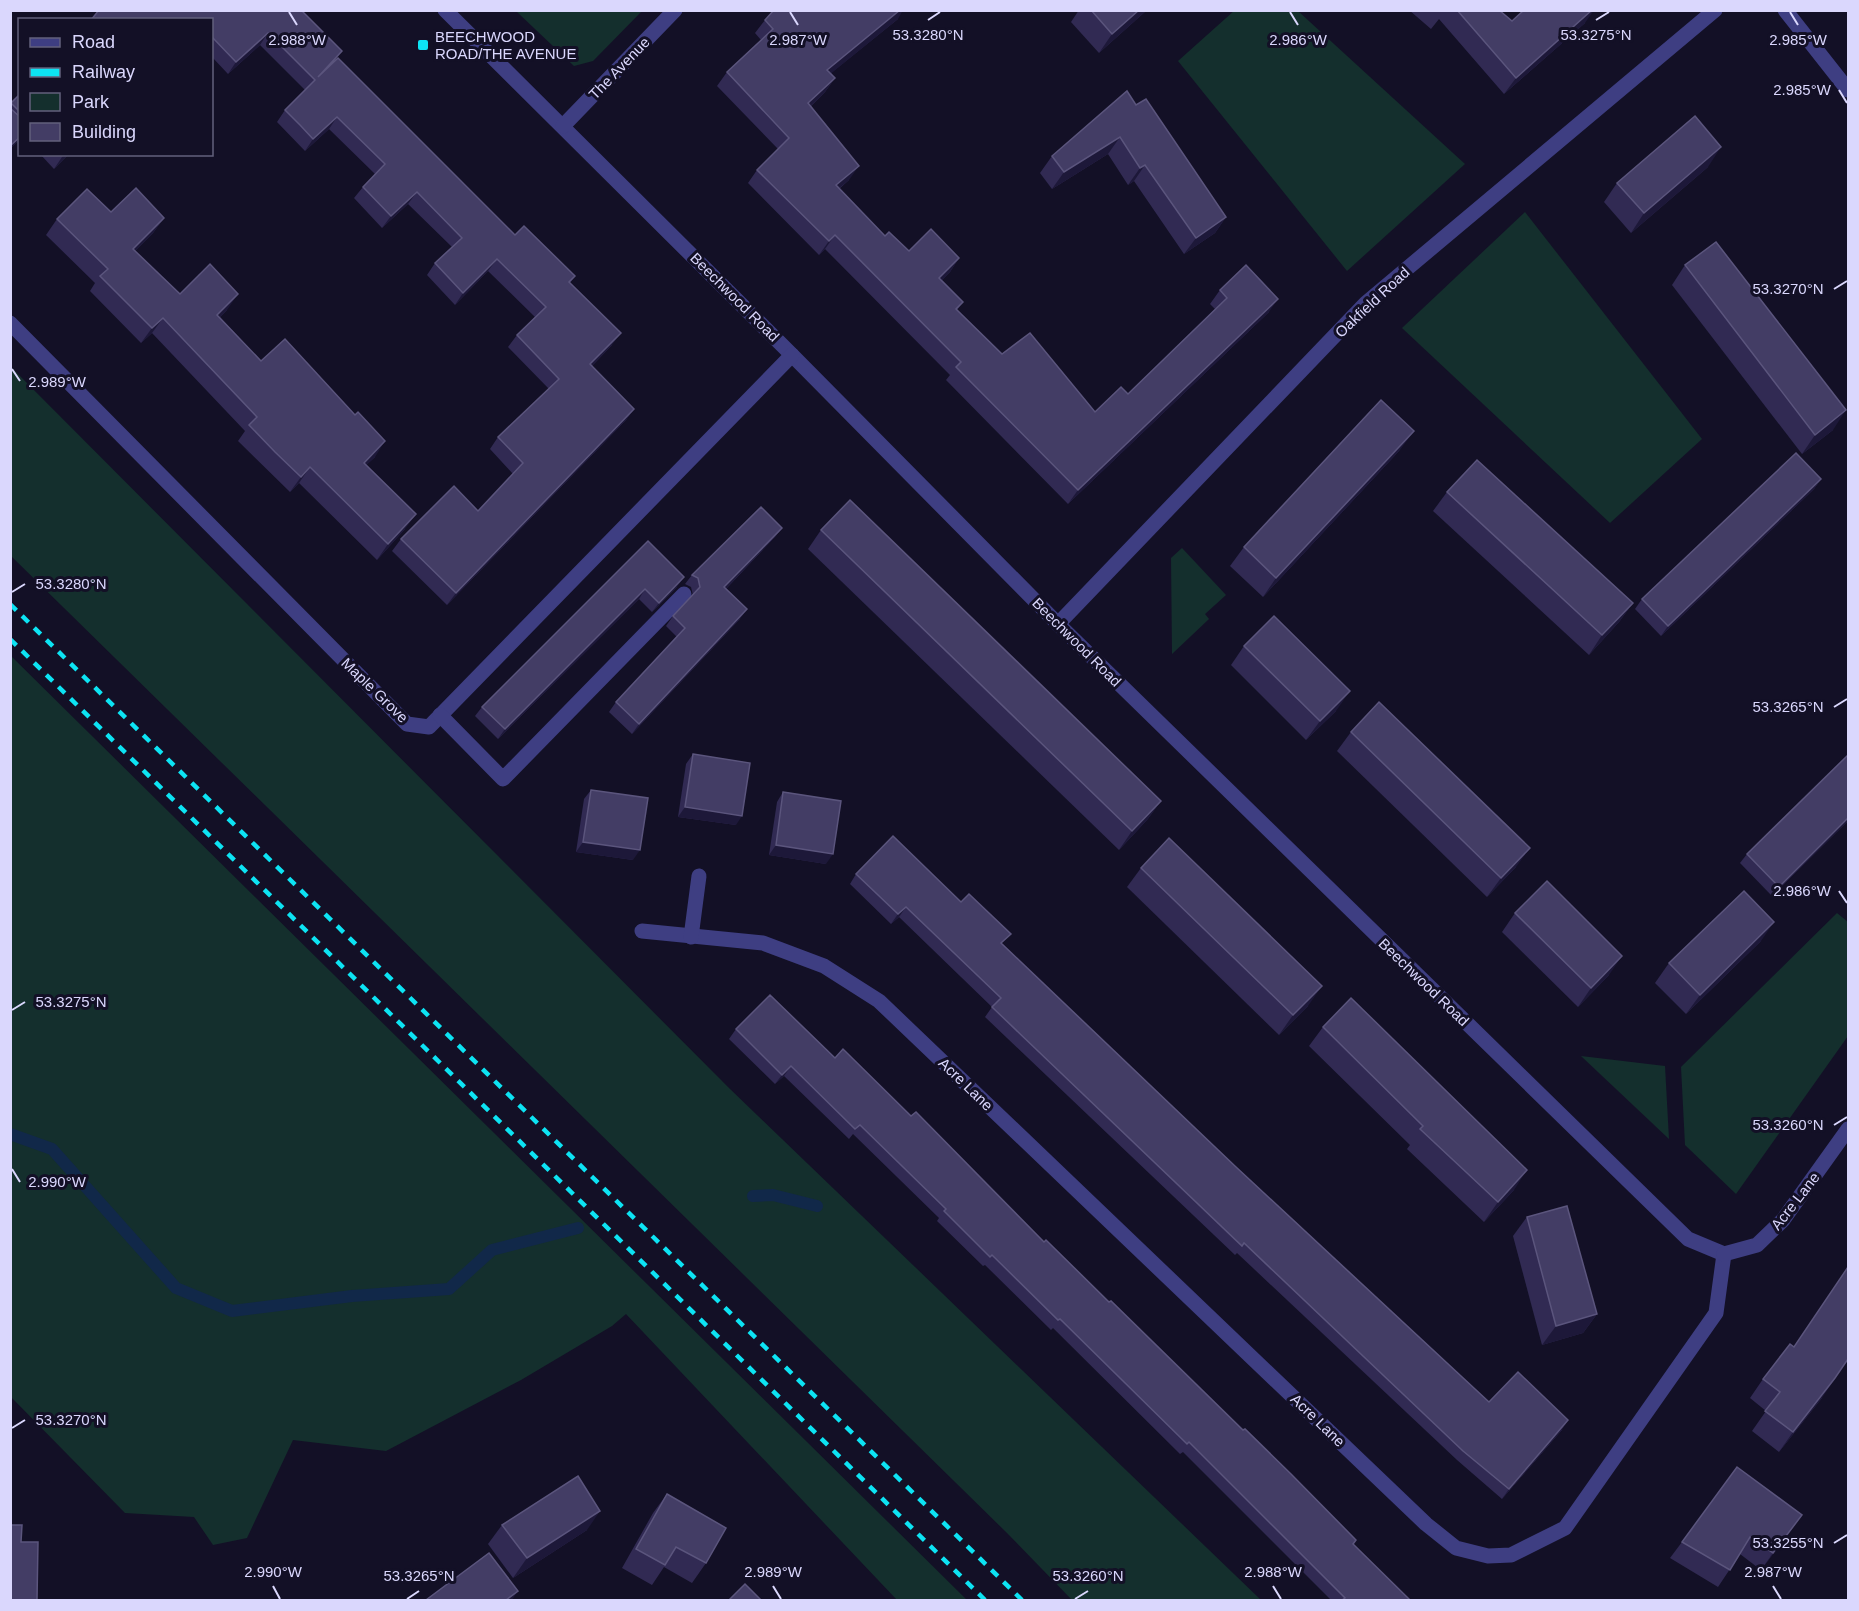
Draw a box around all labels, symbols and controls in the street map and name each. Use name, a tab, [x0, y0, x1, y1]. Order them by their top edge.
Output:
legend	[18, 18, 213, 156]
text: 53.3280°N	[892, 26, 964, 43]
text: 53.3275°N	[1560, 26, 1632, 43]
place label: BEECHWOOD ROAD/THE AVENUE	[435, 28, 576, 62]
text: 2.988°W	[268, 31, 327, 48]
text: 2.987°W	[769, 31, 828, 48]
text: 2.986°W	[1269, 31, 1328, 48]
text: 2.985°W	[1769, 31, 1828, 48]
text: Road	[72, 32, 115, 52]
street label: The Avenue	[585, 33, 653, 103]
marker: BEECHWOOD ROAD/THE AVENUE	[416, 38, 430, 52]
text: Railway	[72, 62, 135, 82]
text: 2.985°W	[1773, 81, 1832, 98]
text: Park	[72, 92, 110, 112]
text: Building	[72, 122, 136, 142]
street label: Beechwood Road	[687, 249, 783, 345]
street label: Oakfield Road	[1331, 263, 1413, 341]
text: 53.3270°N	[1752, 280, 1824, 297]
text: 2.989°W	[28, 373, 87, 390]
text: 53.3280°N	[35, 575, 107, 592]
street label: Beechwood Road	[1029, 594, 1125, 690]
street label: Maple Grove	[338, 654, 412, 726]
text: 53.3265°N	[1752, 698, 1824, 715]
text: 2.986°W	[1773, 882, 1832, 899]
street label: Beechwood Road	[1376, 935, 1472, 1029]
text: 53.3275°N	[35, 993, 107, 1010]
street label: Acre Lane	[935, 1054, 997, 1114]
text: 53.3260°N	[1752, 1116, 1824, 1133]
street label: Acre Lane	[1767, 1169, 1823, 1233]
text: 2.990°W	[28, 1173, 87, 1190]
street label: Acre Lane	[1287, 1390, 1349, 1450]
text: 53.3270°N	[35, 1411, 107, 1428]
text: 53.3255°N	[1752, 1534, 1824, 1551]
text: 2.990°W	[244, 1563, 303, 1580]
text: 2.989°W	[744, 1563, 803, 1580]
text: 2.988°W	[1244, 1563, 1303, 1580]
text: 2.987°W	[1744, 1563, 1803, 1580]
text: 53.3265°N	[383, 1567, 455, 1584]
text: 53.3260°N	[1052, 1567, 1124, 1584]

